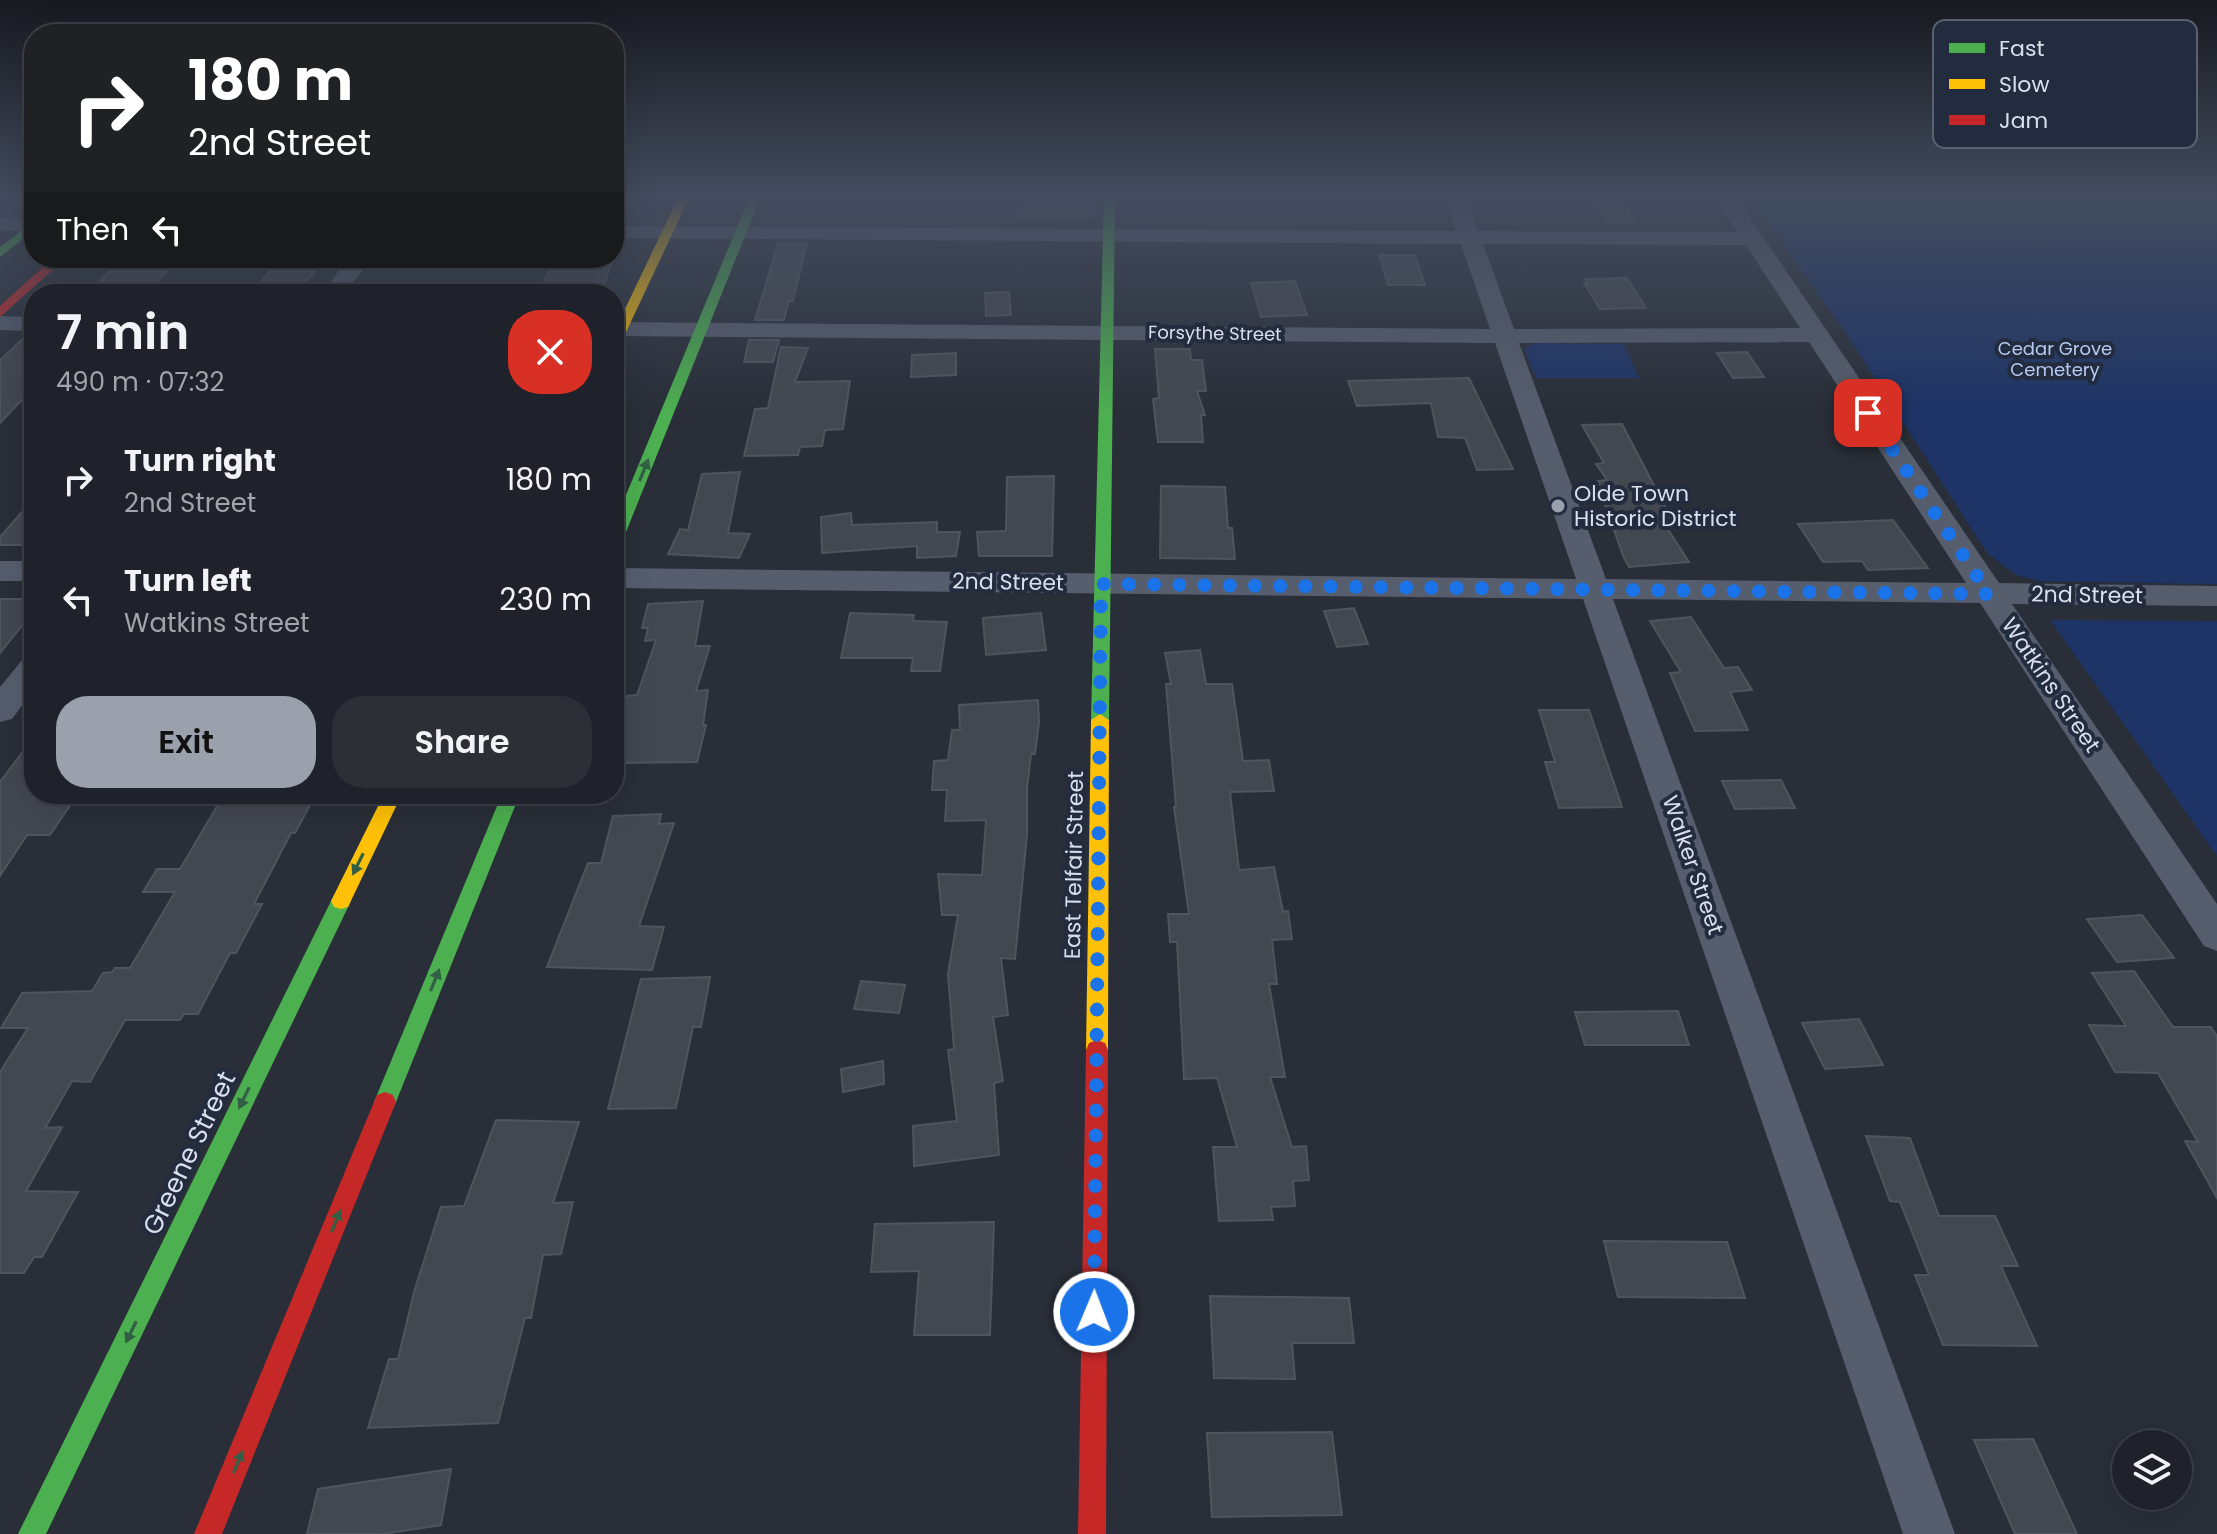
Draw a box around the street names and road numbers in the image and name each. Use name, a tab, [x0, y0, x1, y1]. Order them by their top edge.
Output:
street label: Forsythe Street	[1148, 319, 1282, 347]
street label: 2nd Street	[952, 566, 1064, 598]
street label: 2nd Street	[2031, 579, 2143, 611]
street label: Watkins Street	[1994, 611, 2108, 759]
street label: East Telfair Street	[1057, 770, 1091, 960]
street label: Walker Street	[1655, 791, 1731, 939]
street label: Greene Street	[134, 1065, 244, 1241]

